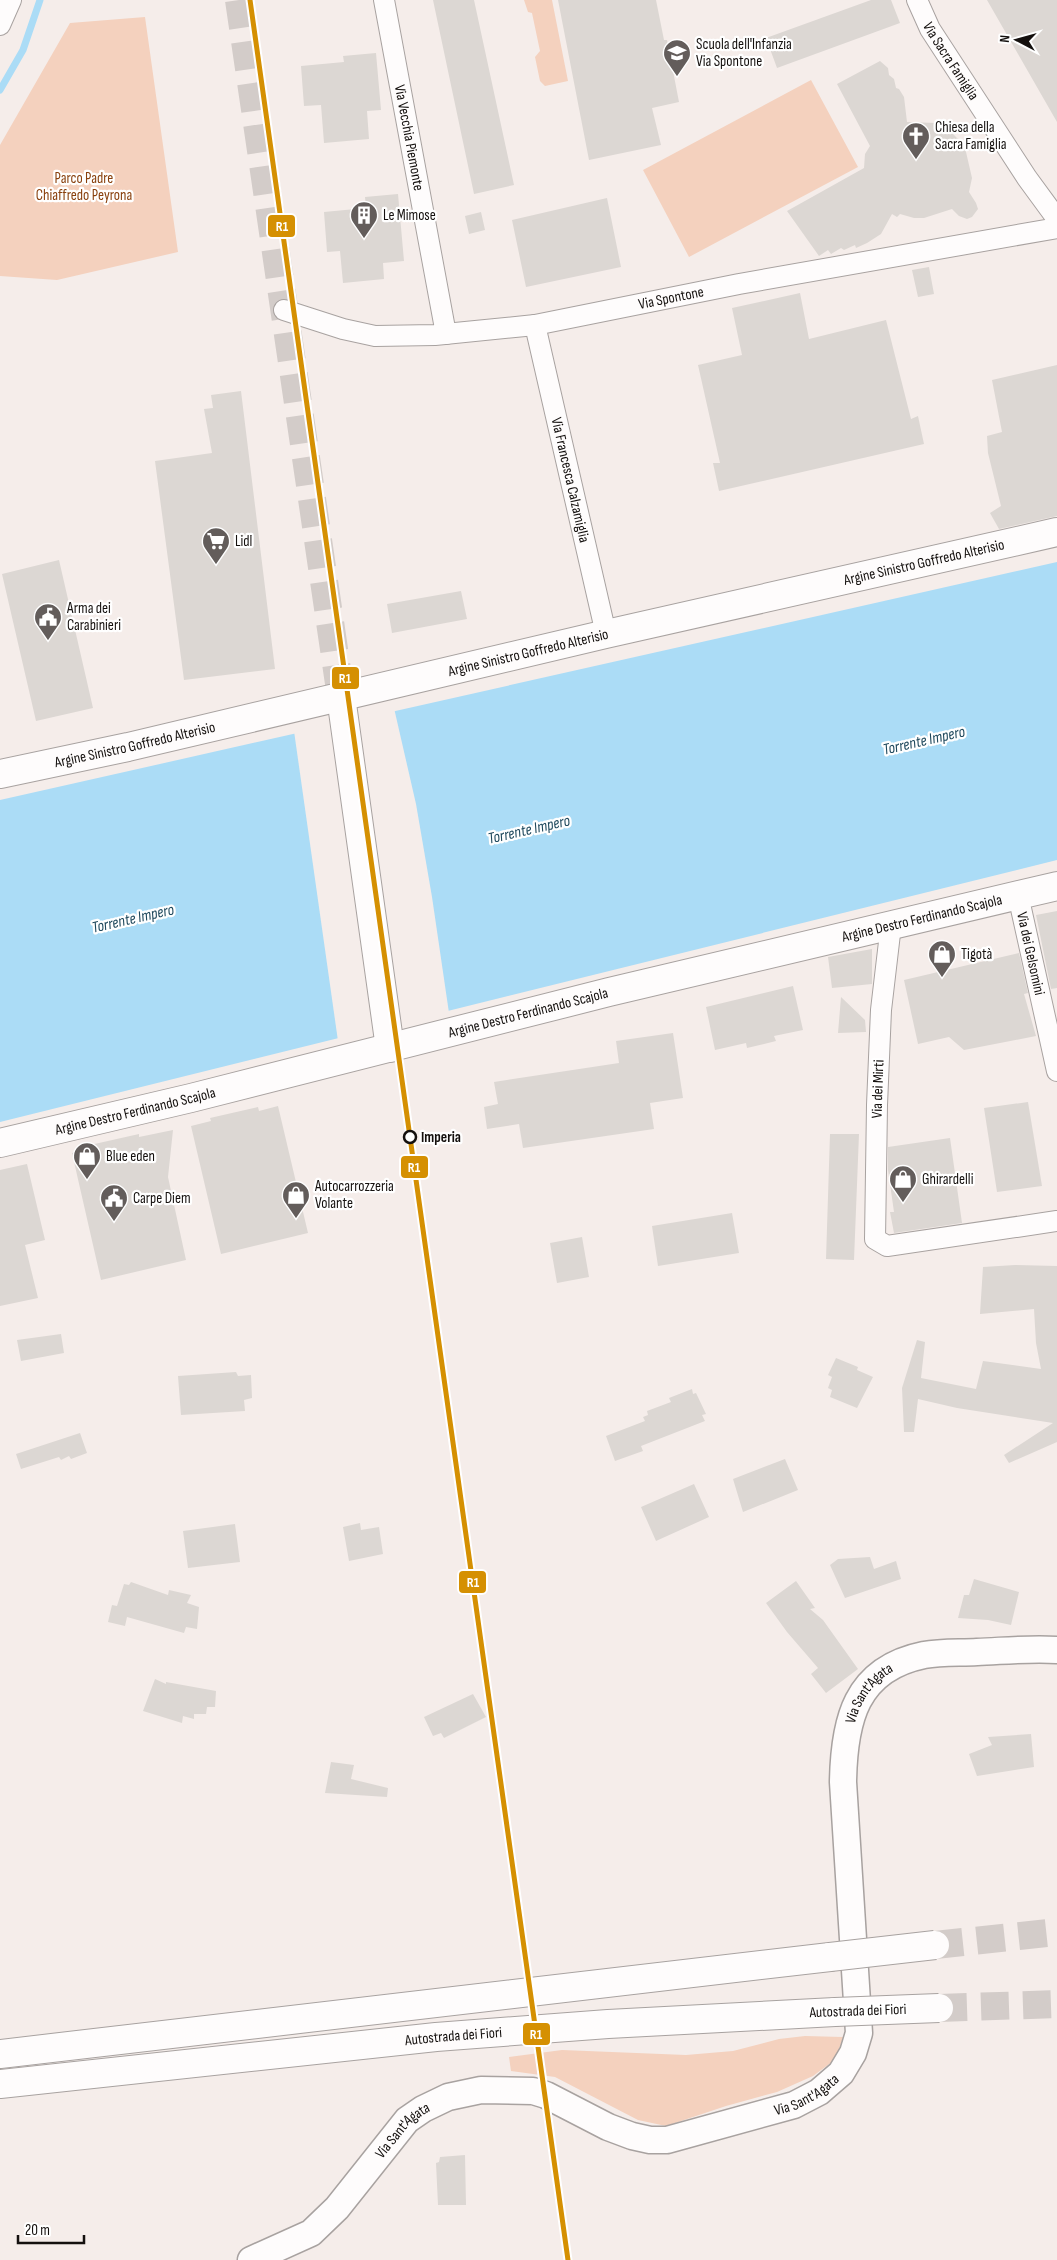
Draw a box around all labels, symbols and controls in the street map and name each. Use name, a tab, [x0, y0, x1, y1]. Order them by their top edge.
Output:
north arrow	[992, 15, 1042, 65]
street label: Via Sacra Famiglia	[919, 19, 983, 104]
text: N	[996, 34, 1013, 43]
place label: Scuola dell'Infanzia Via Spontone	[696, 35, 792, 71]
school or university icon: Scuola dell'Infanzia Via Spontone	[662, 38, 692, 77]
street label: Via Vecchia Piemonte	[390, 83, 429, 192]
place label: Chiesa della Sacra Famiglia	[935, 118, 1007, 154]
church icon: Chiesa della Sacra Famiglia	[901, 121, 931, 160]
park label: Parco Padre Chiaffredo Peyrona	[36, 169, 132, 205]
building icon: Le Mimose	[349, 200, 379, 239]
place label: Le Mimose	[383, 206, 436, 225]
line badge: R1	[267, 214, 296, 238]
text: R1	[276, 218, 289, 235]
street label: Via Spontone	[637, 282, 705, 314]
street label: Via Francesca Calzamiglia	[547, 415, 594, 545]
supermarket icon: Lidl	[201, 526, 231, 565]
place label: Lidl	[235, 532, 252, 551]
street label: Argine Sinistro Goffredo Alterisio	[841, 535, 1006, 590]
place label: Arma dei Carabinieri	[66, 599, 121, 635]
public building icon: Arma dei Carabinieri	[33, 602, 63, 641]
street label: Argine Sinistro Goffredo Alterisio	[445, 624, 610, 681]
line badge: R1	[331, 666, 360, 690]
text: R1	[339, 670, 352, 687]
street label: Argine Sinistro Goffredo Alterisio	[52, 717, 217, 772]
water label: Torrente Impero	[881, 722, 967, 760]
water label: Torrente Impero	[486, 811, 572, 849]
street label: Argine Destro Ferdinando Scajola	[839, 890, 1004, 946]
water label: Torrente Impero	[90, 900, 176, 938]
street label: Via dei Gelsomini	[1013, 910, 1049, 997]
shop icon: Tigotà	[927, 939, 957, 978]
place label: Tigotà	[961, 945, 993, 964]
street label: Argine Destro Ferdinando Scajola	[445, 983, 610, 1042]
street label: Via dei Mirti	[867, 1059, 889, 1119]
street label: Argine Destro Ferdinando Scajola	[52, 1083, 218, 1139]
place label: Imperia	[421, 1128, 461, 1147]
marker: Imperia	[403, 1130, 417, 1144]
shop icon: Blue eden	[72, 1141, 102, 1180]
place label: Blue eden	[106, 1147, 155, 1166]
line badge: R1	[400, 1155, 429, 1179]
text: R1	[408, 1159, 421, 1176]
shop icon: Ghirardelli	[888, 1164, 918, 1203]
place label: Ghirardelli	[922, 1170, 974, 1189]
place label: Autocarrozzeria Volante	[314, 1177, 394, 1213]
shop icon: Autocarrozzeria Volante	[281, 1180, 311, 1219]
public building icon: Carpe Diem	[99, 1183, 129, 1222]
place label: Carpe Diem	[133, 1189, 191, 1208]
line badge: R1	[458, 1570, 487, 1594]
text: R1	[467, 1574, 480, 1591]
street label: Via Sant'Agata	[841, 1658, 896, 1725]
street label: Autostrada dei Fiori	[808, 2000, 907, 2022]
line badge: R1	[522, 2022, 551, 2046]
street label: Autostrada dei Fiori	[403, 2023, 503, 2050]
text: R1	[530, 2026, 543, 2043]
street label: Via Sant'Agata	[772, 2069, 843, 2120]
street label: Via Sant'Agata	[371, 2098, 433, 2162]
scale bar	[18, 2212, 84, 2244]
text: 20 m	[25, 2221, 50, 2240]

